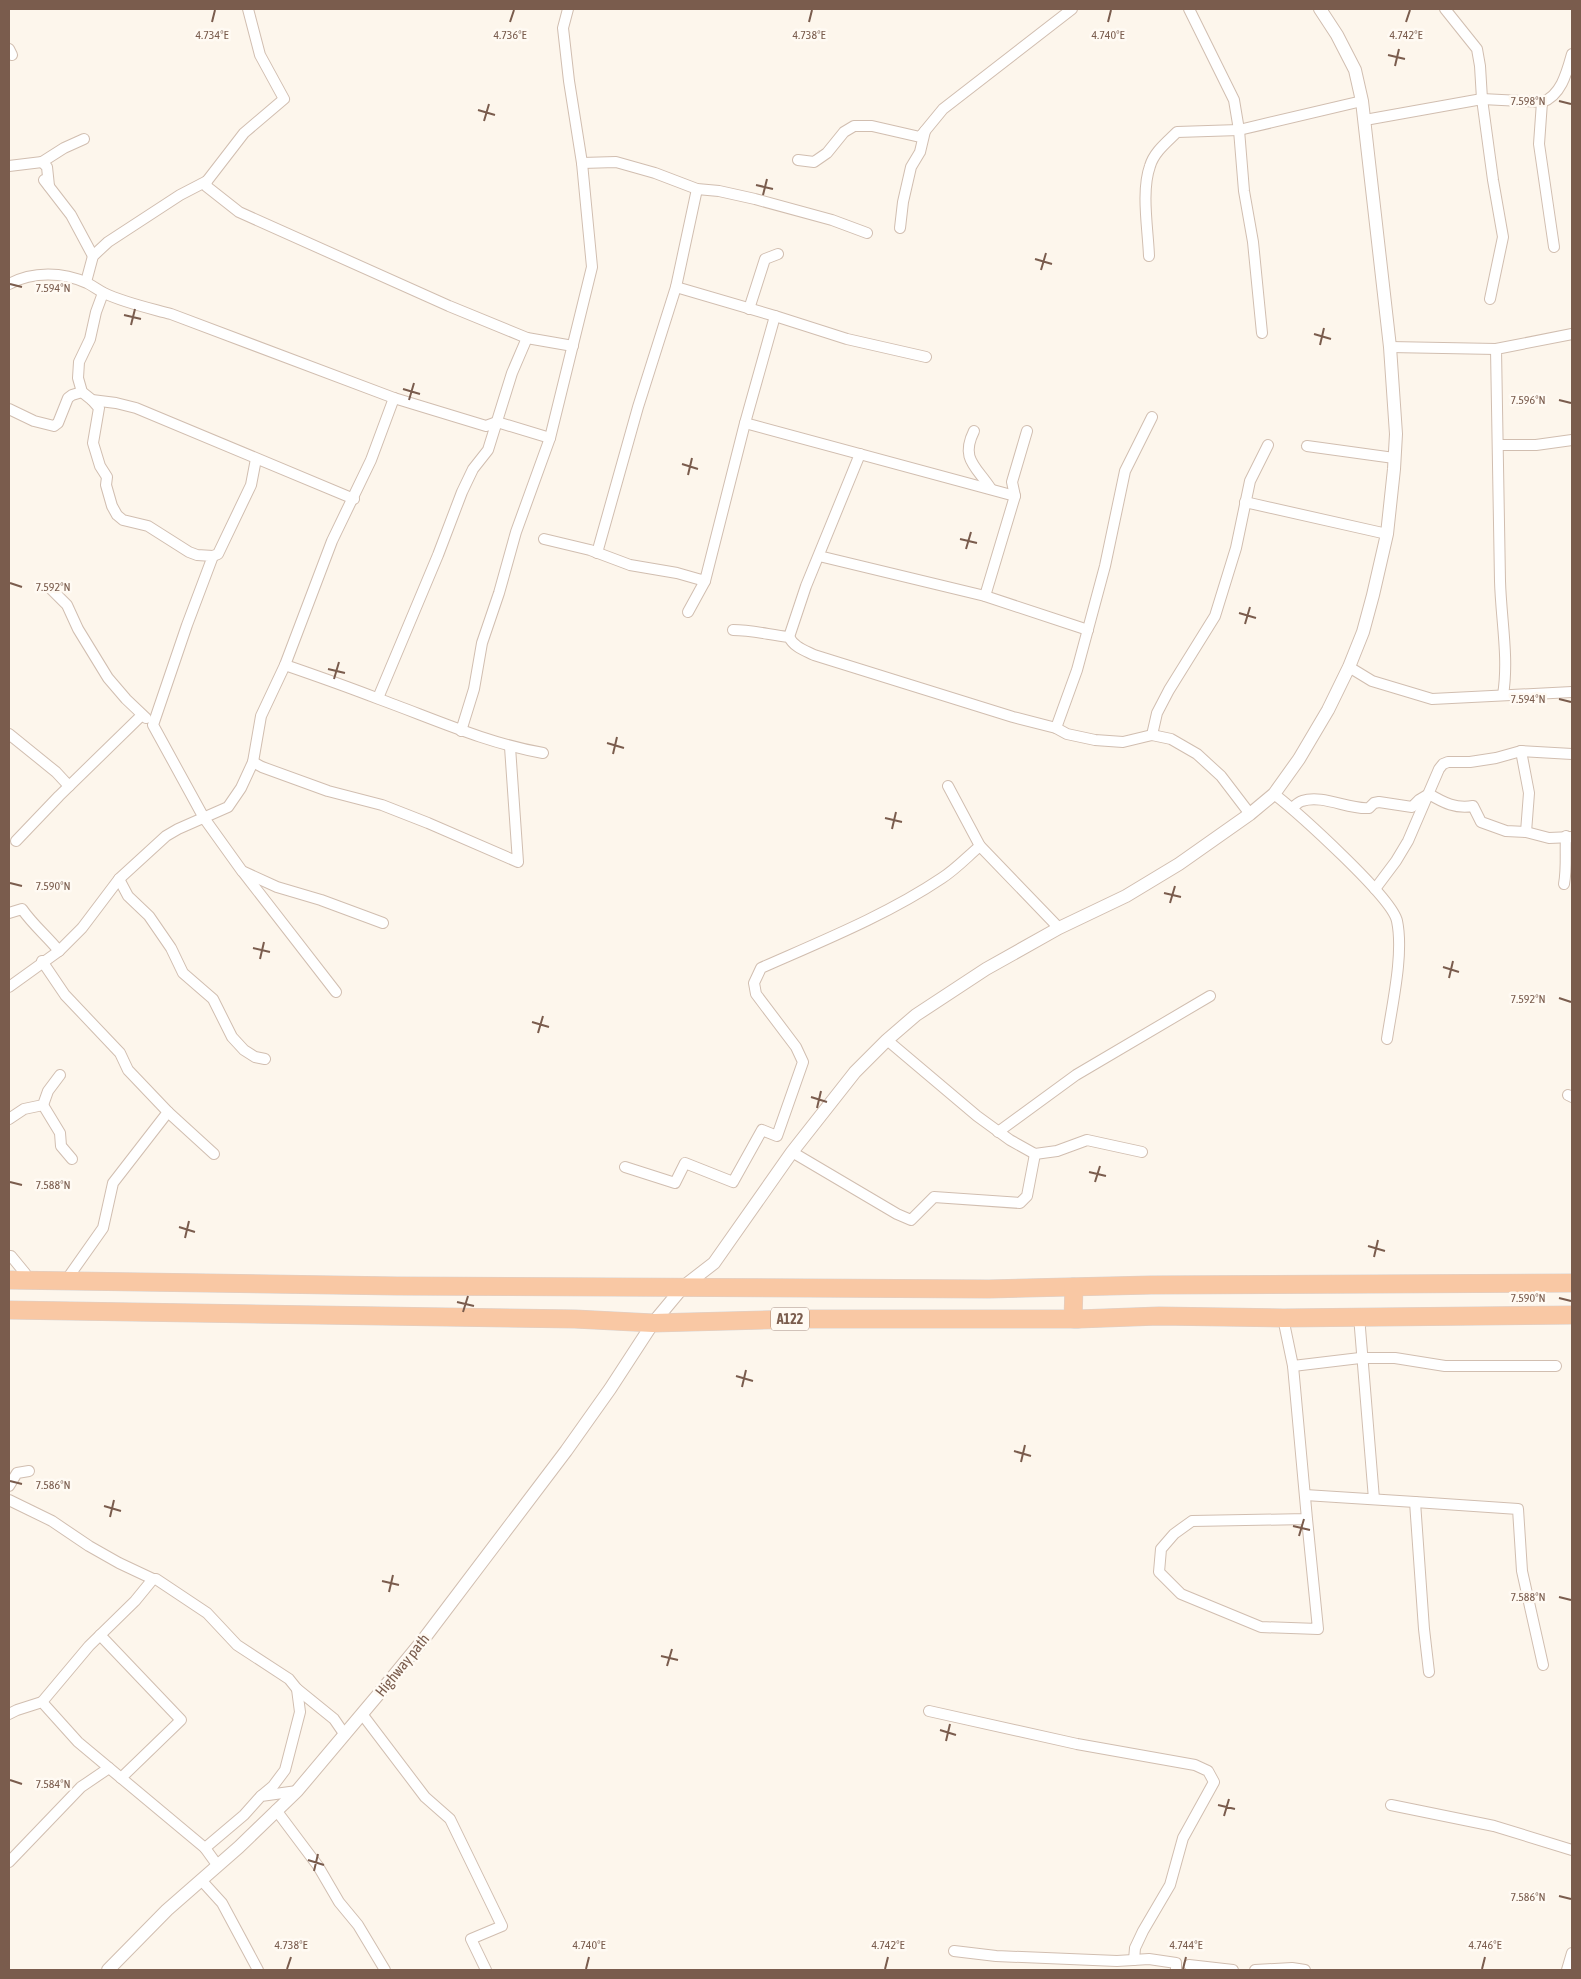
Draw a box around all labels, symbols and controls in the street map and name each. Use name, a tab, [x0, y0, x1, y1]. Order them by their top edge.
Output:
text: 4.734°E	[195, 28, 229, 42]
text: 4.736°E	[493, 28, 527, 42]
text: 4.738°E	[792, 28, 826, 42]
text: 4.740°E	[1091, 28, 1125, 42]
text: 4.742°E	[1389, 28, 1423, 42]
text: 7.598°N	[1510, 94, 1546, 108]
text: 7.594°N	[35, 281, 71, 295]
text: 7.596°N	[1510, 393, 1546, 407]
text: 7.592°N	[35, 580, 71, 594]
text: 7.594°N	[1510, 692, 1546, 706]
text: 7.590°N	[35, 879, 71, 893]
text: 7.592°N	[1510, 992, 1546, 1006]
text: 7.588°N	[35, 1178, 71, 1192]
text: 7.590°N	[1510, 1291, 1546, 1305]
road number: A122	[771, 1308, 809, 1330]
text: 7.586°N	[35, 1478, 71, 1492]
text: 7.588°N	[1510, 1590, 1546, 1604]
street label: Highway path	[372, 1630, 432, 1700]
text: 7.584°N	[35, 1777, 71, 1791]
text: 7.586°N	[1510, 1890, 1546, 1904]
text: 4.738°E	[274, 1938, 308, 1952]
text: 4.740°E	[572, 1938, 606, 1952]
text: 4.742°E	[871, 1938, 905, 1952]
text: 4.744°E	[1169, 1938, 1203, 1952]
text: 4.746°E	[1468, 1938, 1502, 1952]

